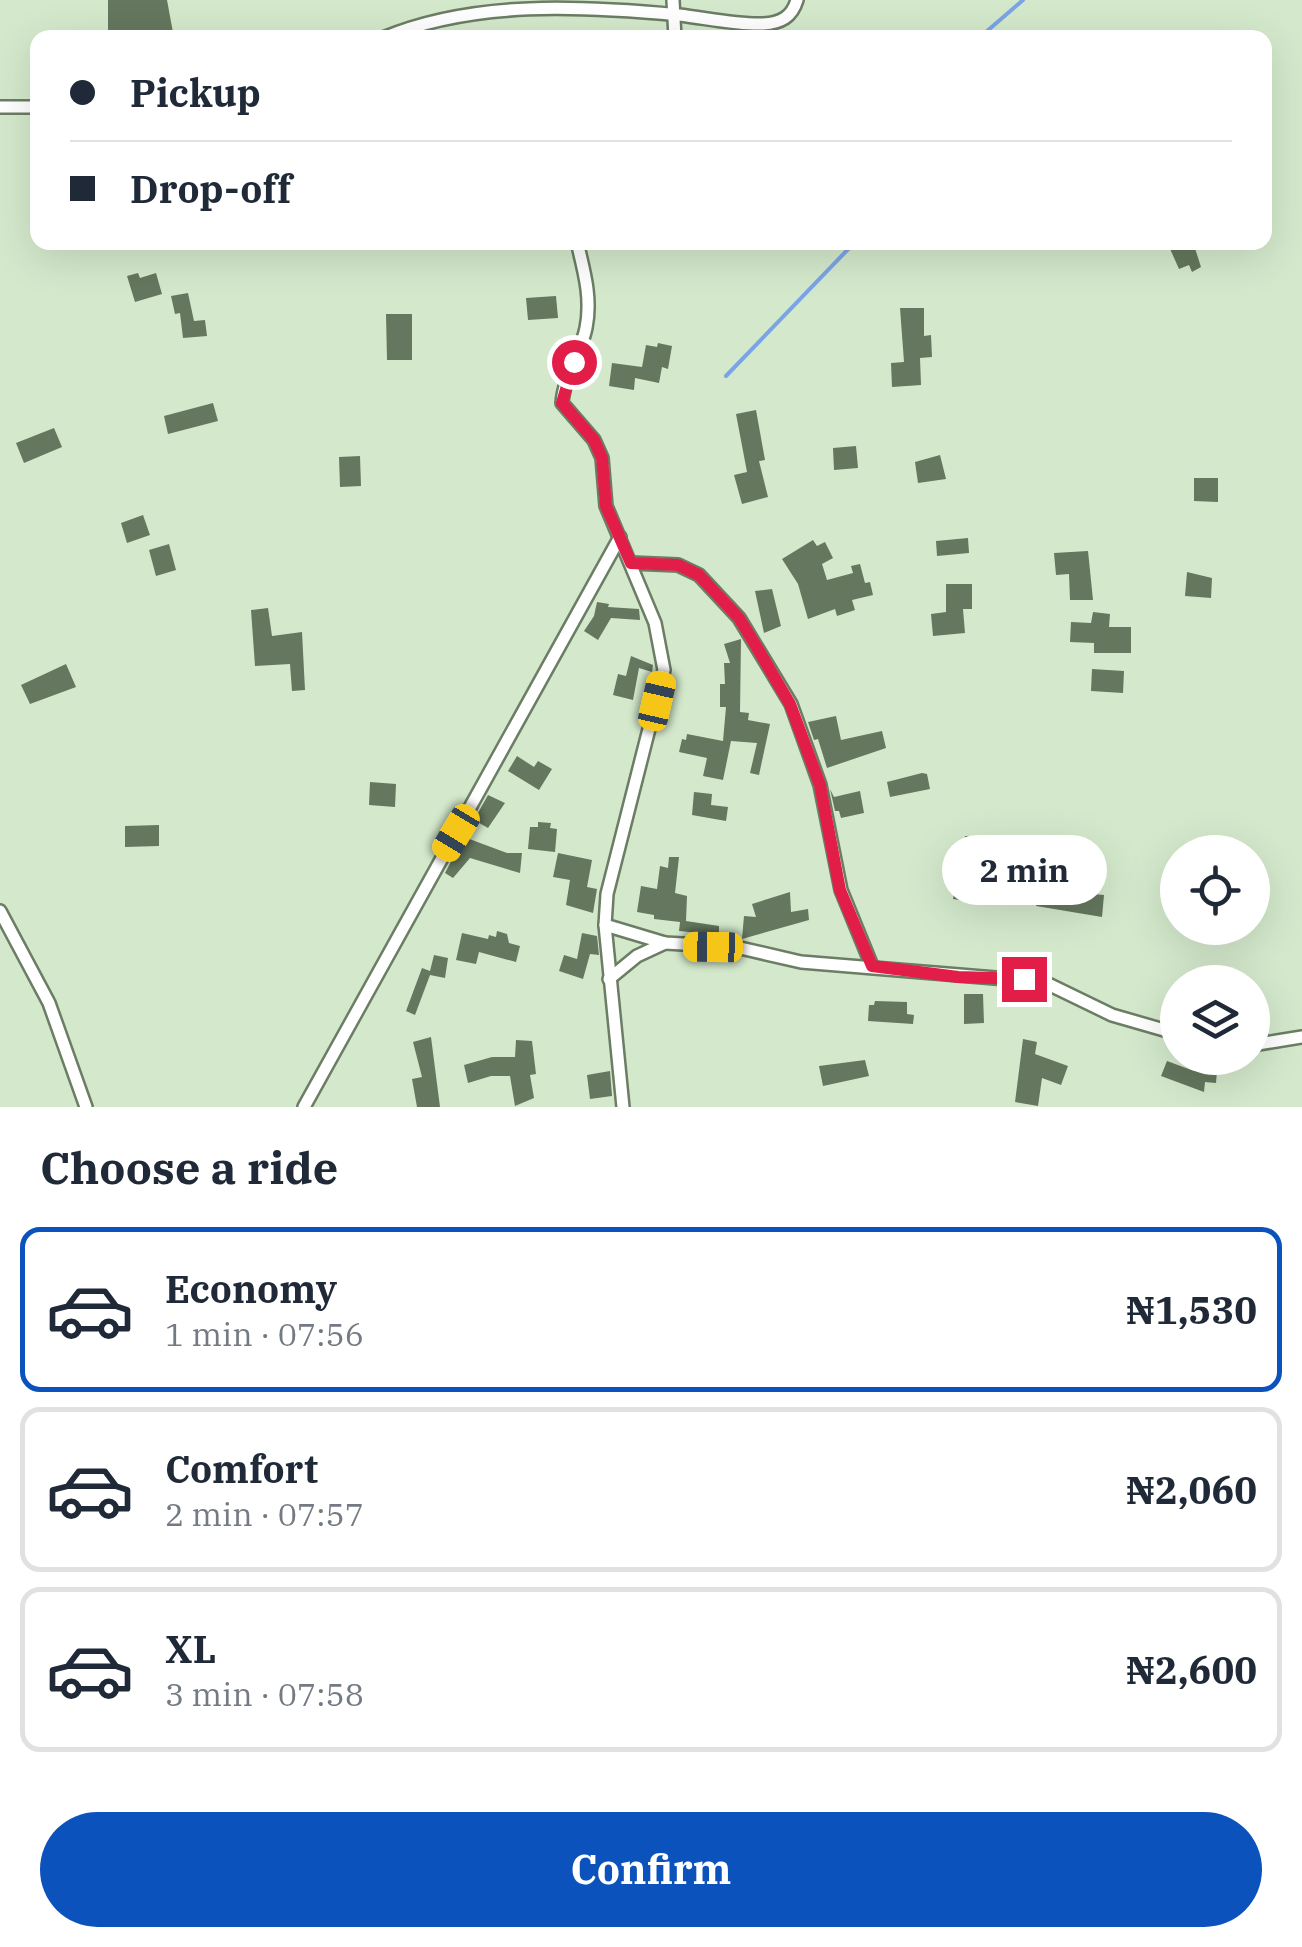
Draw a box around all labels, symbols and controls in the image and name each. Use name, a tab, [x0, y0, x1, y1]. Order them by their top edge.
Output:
text: Pickup	[130, 68, 261, 117]
text: Drop-off	[130, 164, 292, 213]
route start	[552, 340, 597, 385]
car	[636, 668, 678, 734]
car	[428, 800, 484, 866]
callout: 2 min	[942, 834, 1106, 904]
map controls	[1160, 835, 1270, 1075]
button: locate	[1160, 835, 1270, 945]
text: 2 min	[980, 849, 1069, 891]
car	[683, 931, 743, 963]
route end	[1002, 957, 1047, 1002]
button: layers	[1160, 965, 1270, 1075]
text: Choose a ride	[40, 1138, 338, 1196]
text: Economy	[165, 1264, 337, 1313]
icon: car	[45, 1265, 135, 1355]
text: ₦1,530	[1126, 1285, 1257, 1334]
text: 1 min · 07:56	[165, 1313, 364, 1355]
text: Comfort	[165, 1444, 318, 1493]
icon: car	[45, 1445, 135, 1535]
text: ₦2,060	[1126, 1465, 1257, 1514]
text: 2 min · 07:57	[165, 1493, 364, 1535]
text: XL	[165, 1624, 216, 1673]
icon: car	[45, 1625, 135, 1715]
text: ₦2,600	[1126, 1645, 1257, 1694]
text: 3 min · 07:58	[165, 1673, 364, 1715]
button: Confirm	[40, 1812, 1262, 1927]

